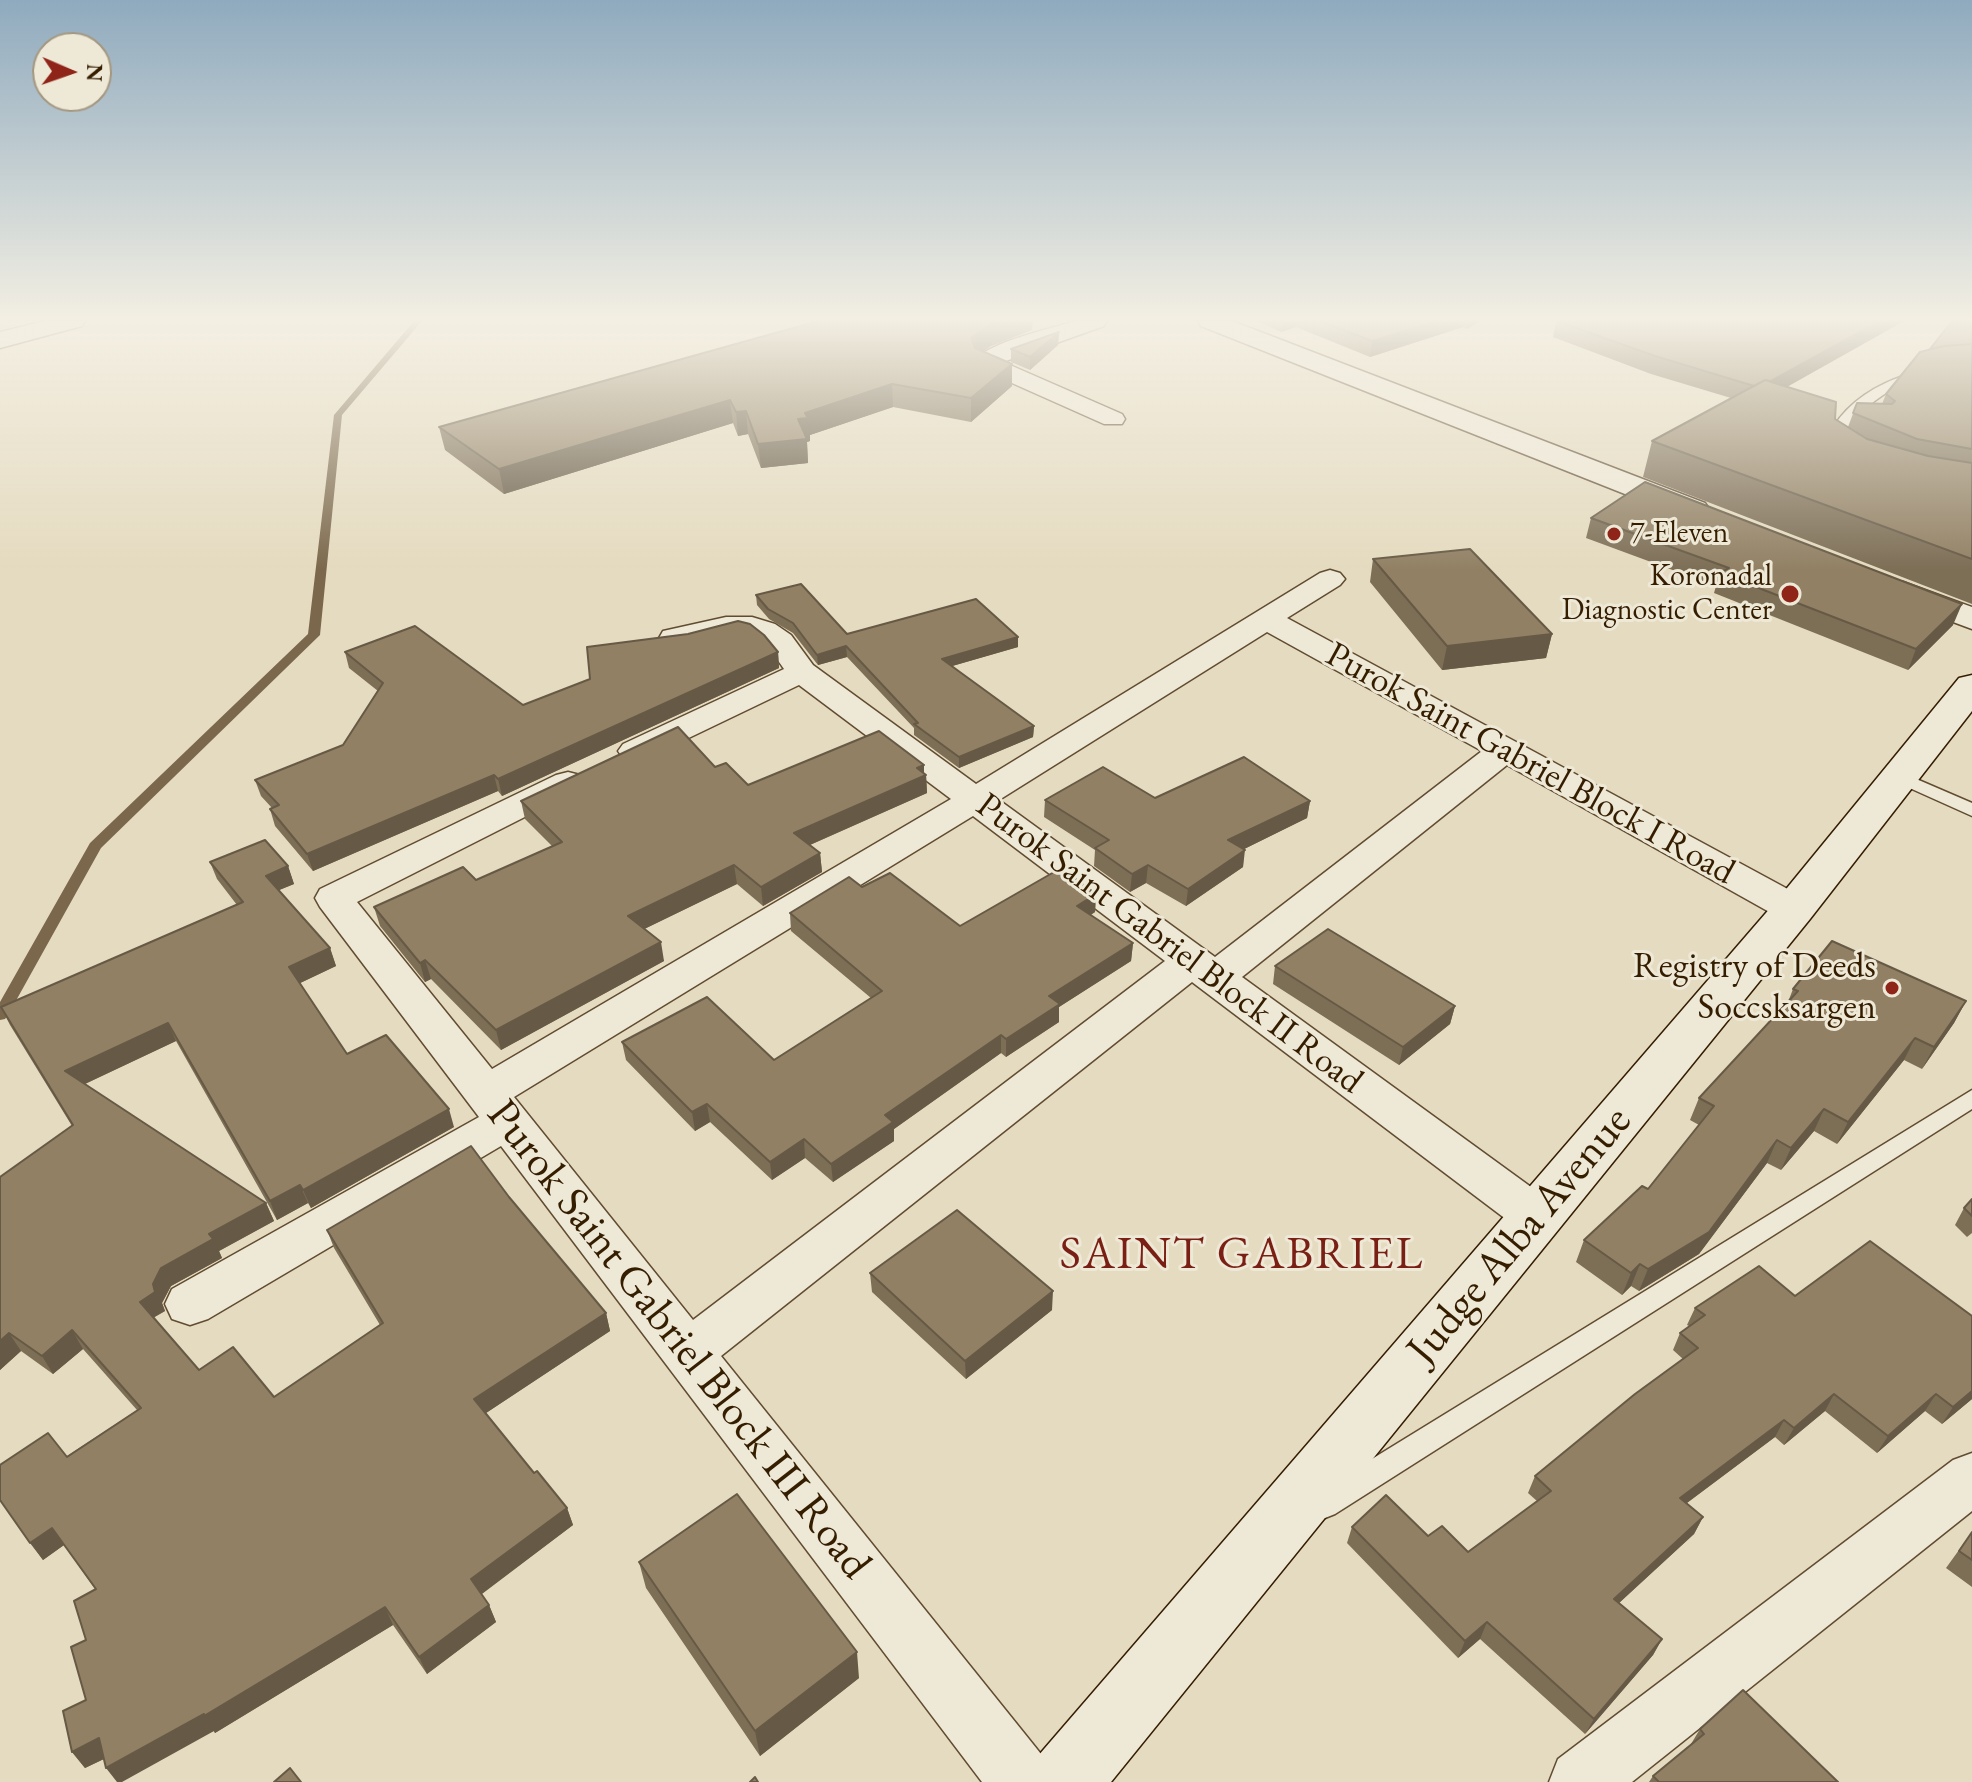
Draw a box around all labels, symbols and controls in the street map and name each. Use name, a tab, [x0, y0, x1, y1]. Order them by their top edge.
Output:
north arrow	[32, 32, 112, 112]
text: N	[80, 63, 109, 82]
place label: 7-Eleven	[1630, 516, 1728, 552]
marker: 7-Eleven	[1605, 525, 1623, 543]
place label: Koronadal Diagnostic Center	[1562, 559, 1772, 630]
marker: Koronadal Diagnostic Center	[1779, 583, 1801, 605]
street label: Purok Saint Gabriel Block I Road	[1318, 633, 1742, 895]
street label: Purok Saint Gabriel Block II Road	[967, 784, 1371, 1104]
place label: Registry of Deeds Soccsksargen	[1633, 945, 1876, 1030]
marker: Registry of Deeds Soccsksargen	[1883, 979, 1901, 997]
street label: Purok Saint Gabriel Block III Road	[475, 1090, 881, 1590]
street label: Judge Alba Avenue	[1397, 1096, 1643, 1376]
district label: SAINT GABRIEL	[1060, 1227, 1424, 1283]

